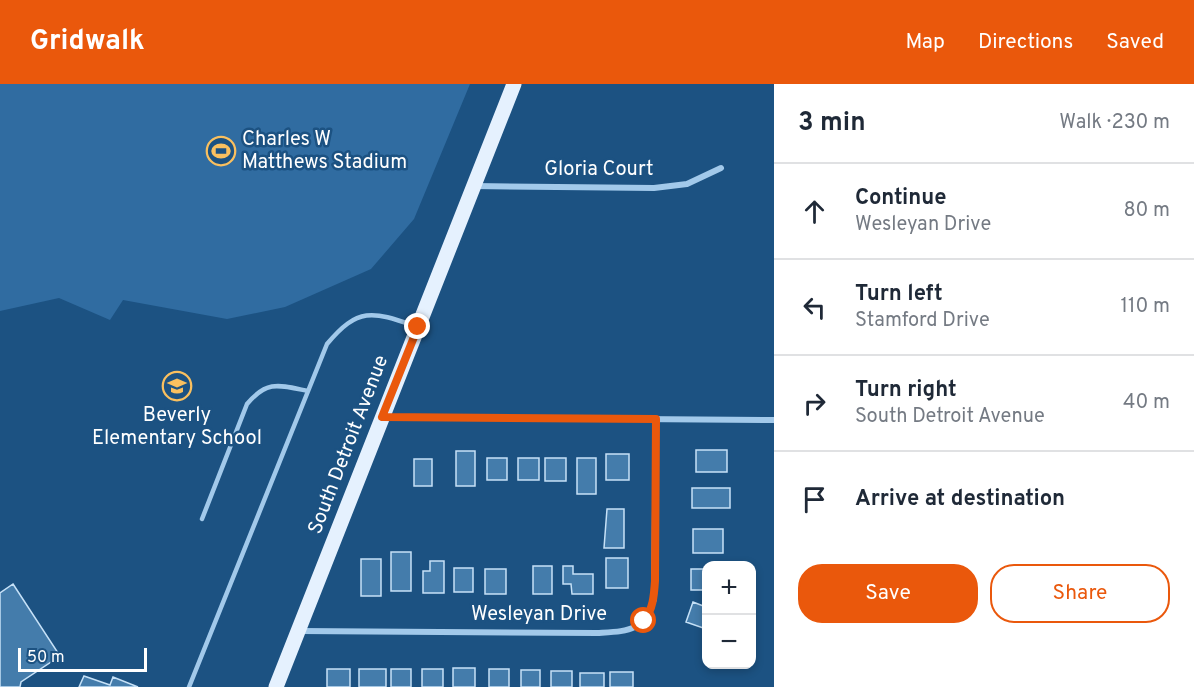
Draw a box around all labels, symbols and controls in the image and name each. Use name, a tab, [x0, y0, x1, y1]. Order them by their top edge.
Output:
text: Gridwalk	[30, 24, 145, 60]
text: Map	[905, 29, 945, 56]
text: Directions	[978, 29, 1073, 56]
text: Saved	[1106, 29, 1164, 56]
text: 3 min	[798, 107, 866, 140]
text: Walk · 230 m	[1059, 110, 1170, 136]
place label: Charles W Matthews Stadium	[242, 127, 407, 176]
sports icon: Charles W Matthews Stadium	[205, 135, 237, 167]
street label: Gloria Court	[544, 157, 654, 183]
text: Continue	[855, 185, 946, 212]
icon: ahead	[798, 195, 831, 228]
text: 80 m	[1124, 198, 1170, 224]
text: Wesleyan Drive	[855, 212, 991, 238]
text: Turn left	[855, 281, 943, 308]
icon: left	[798, 291, 831, 324]
text: 110 m	[1121, 294, 1170, 320]
text: Stamford Drive	[855, 308, 990, 334]
route end	[404, 313, 430, 339]
street label: South Detroit Avenue	[303, 352, 395, 538]
school or university icon: Beverly Elementary School	[161, 370, 193, 402]
text: Turn right	[855, 377, 957, 404]
icon: right	[798, 387, 831, 420]
text: 40 m	[1123, 390, 1170, 416]
place label: Beverly Elementary School	[92, 403, 262, 452]
text: South Detroit Avenue	[855, 404, 1045, 430]
icon: arrive	[798, 483, 831, 516]
text: Arrive at destination	[855, 486, 1065, 513]
map controls	[702, 561, 756, 669]
button: +	[702, 561, 756, 615]
button: Save	[798, 564, 978, 623]
button: Share	[990, 564, 1170, 623]
street label: Wesleyan Drive	[471, 602, 607, 628]
route start	[630, 607, 656, 633]
button: −	[702, 615, 756, 669]
scale bar	[18, 645, 147, 672]
text: 50 m	[27, 648, 65, 668]

